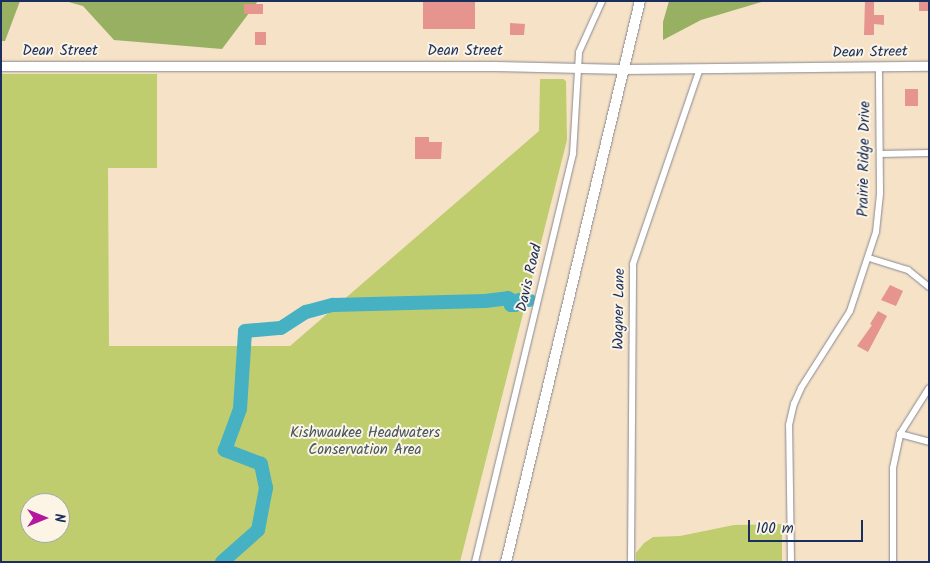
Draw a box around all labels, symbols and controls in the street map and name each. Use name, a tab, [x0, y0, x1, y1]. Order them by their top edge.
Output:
street label: Dean Street	[22, 43, 98, 61]
street label: Dean Street	[427, 43, 503, 61]
street label: Dean Street	[832, 43, 908, 63]
street label: Prairie Ridge Drive	[855, 101, 875, 217]
street label: Davis Road	[513, 242, 547, 314]
street label: Wagner Lane	[610, 268, 630, 350]
park label: Kishwaukee Headwaters Conservation Area	[290, 424, 440, 459]
north arrow	[20, 493, 70, 543]
scale bar	[750, 510, 865, 542]
text: N	[48, 514, 70, 522]
text: 100 m	[756, 517, 794, 541]

